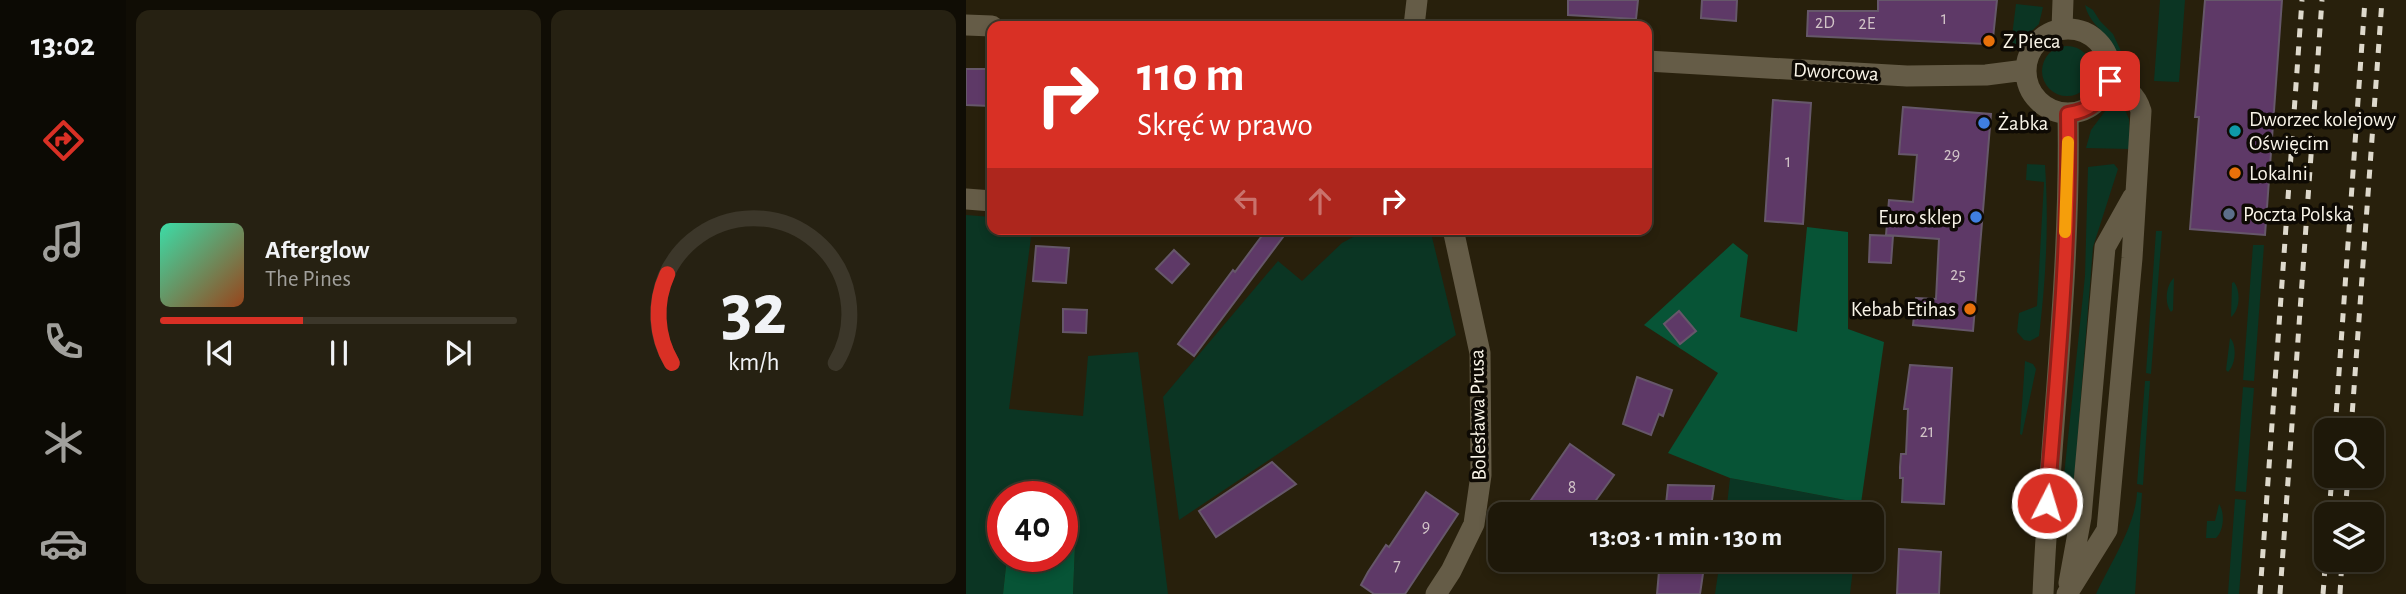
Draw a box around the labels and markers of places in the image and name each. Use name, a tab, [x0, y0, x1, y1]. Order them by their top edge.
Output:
place label: Z Pieca	[2003, 31, 2061, 52]
marker: Z Pieca	[1981, 33, 1997, 49]
pin	[2080, 51, 2140, 111]
place label: Dworzec kolejowy Oświęcim	[2249, 109, 2396, 154]
place label: Żabka	[1998, 112, 2049, 134]
marker: Żabka	[1976, 115, 1992, 131]
marker: Dworzec kolejowy Oświęcim	[2227, 123, 2243, 139]
place label: Lokalni	[2249, 163, 2308, 184]
marker: Lokalni	[2227, 165, 2243, 181]
place label: Poczta Polska	[2243, 204, 2352, 225]
marker: Poczta Polska	[2221, 206, 2237, 222]
place label: Euro sklep	[1878, 207, 1962, 228]
marker: Euro sklep	[1968, 209, 1984, 225]
place label: Kebab Etihas	[1851, 299, 1956, 320]
marker: Kebab Etihas	[1962, 301, 1978, 317]

